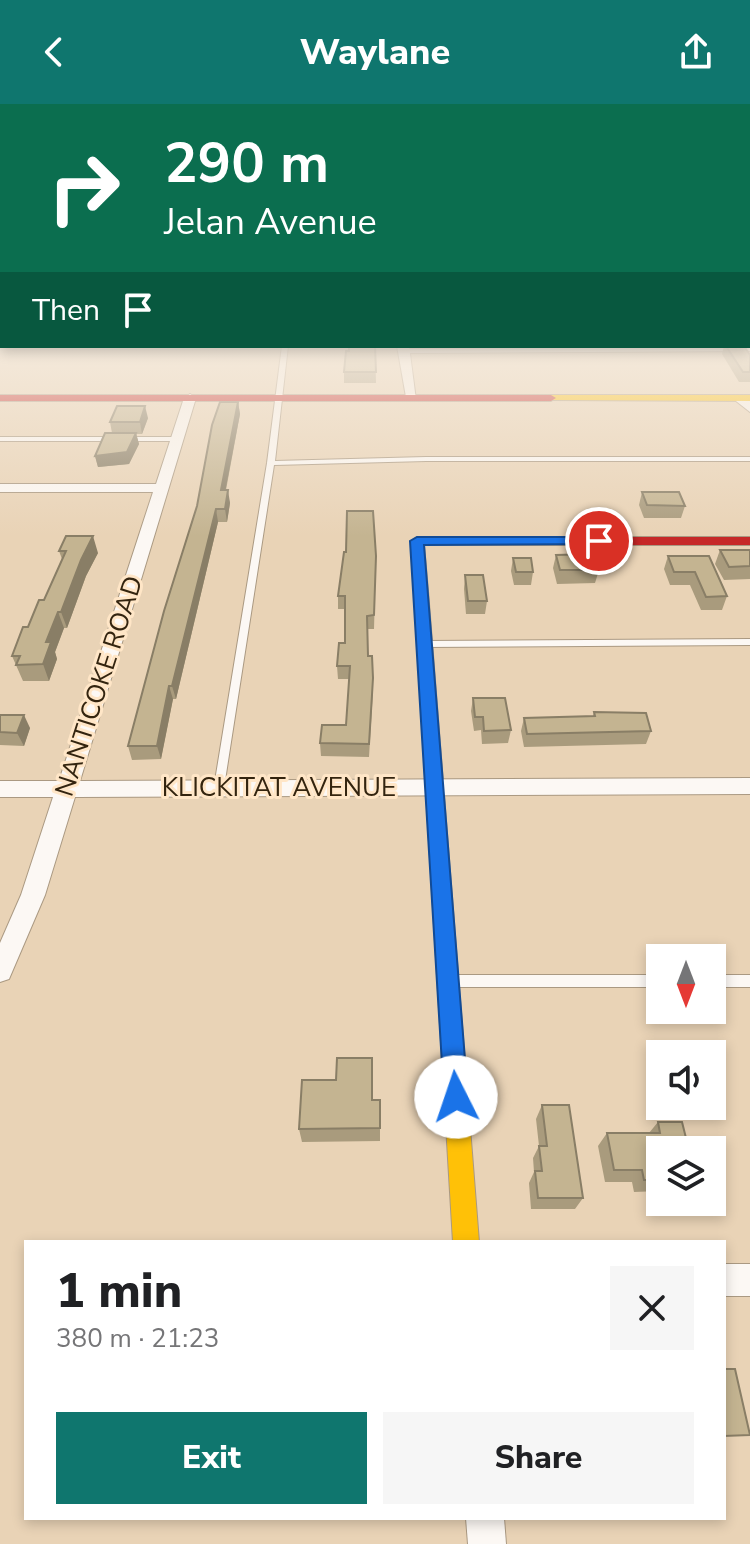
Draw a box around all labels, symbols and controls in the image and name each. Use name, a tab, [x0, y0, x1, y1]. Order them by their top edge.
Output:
text: Waylane	[300, 28, 450, 77]
icon: back	[32, 30, 76, 74]
icon: share	[674, 30, 718, 74]
text: 290 m	[164, 125, 329, 202]
icon: right	[32, 136, 136, 240]
text: Jelan Avenue	[164, 198, 377, 247]
icon: arrive	[116, 288, 160, 332]
text: Then	[32, 290, 100, 331]
pin	[565, 507, 633, 575]
icon: arrive	[577, 519, 621, 563]
street label: NANTICOKE ROAD	[47, 571, 151, 801]
street label: KLICKITAT AVENUE	[162, 770, 396, 805]
north arrow	[646, 944, 726, 1024]
map controls	[646, 944, 726, 1216]
button: sound	[646, 1040, 726, 1120]
position arrow	[414, 1055, 498, 1139]
button: layers	[646, 1136, 726, 1216]
text: 1 min	[56, 1258, 182, 1324]
button: close	[610, 1266, 694, 1350]
text: 380 m · 21:23	[56, 1321, 219, 1356]
button: Exit	[56, 1412, 367, 1504]
button: Share	[383, 1412, 694, 1504]

